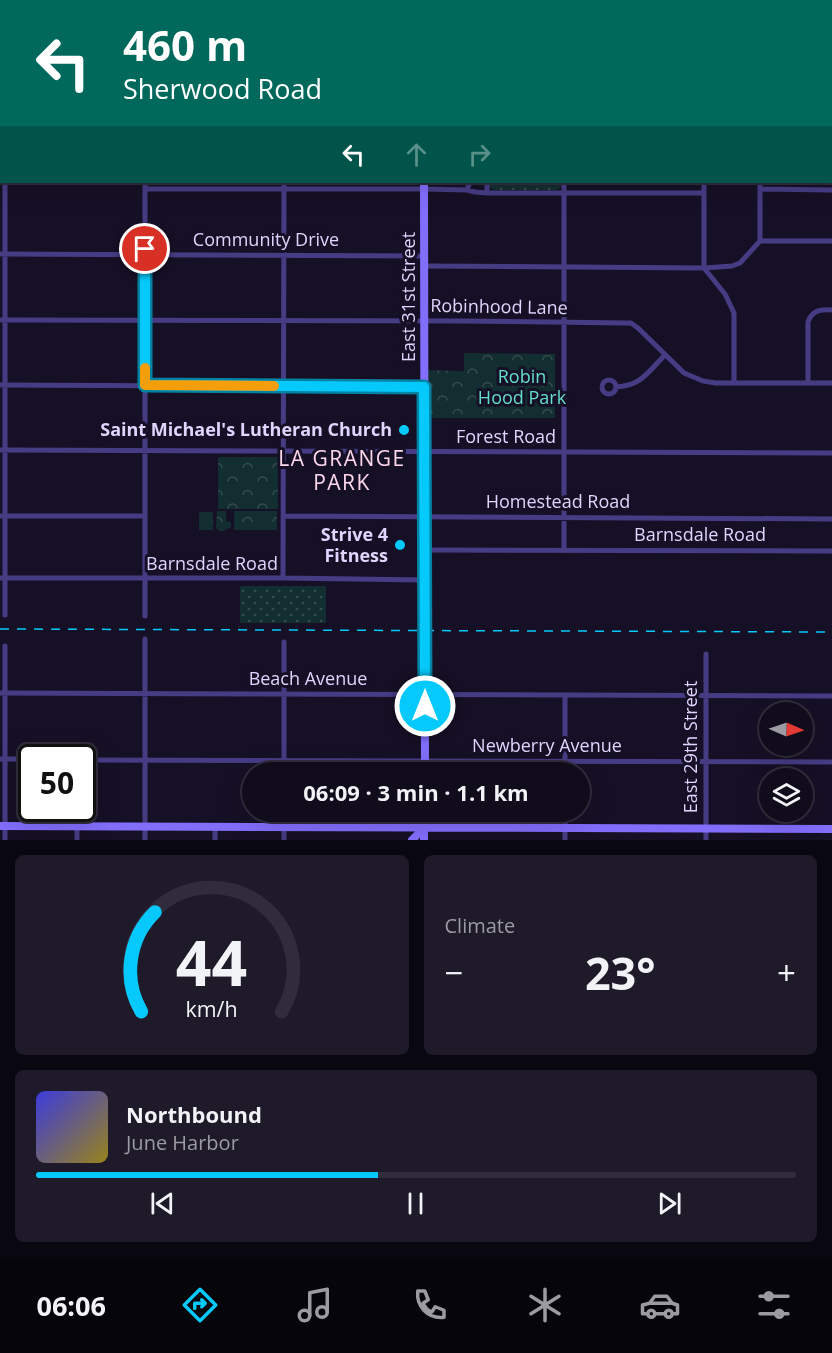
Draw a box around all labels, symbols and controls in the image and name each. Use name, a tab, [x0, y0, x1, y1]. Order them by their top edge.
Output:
text: 460 m	[123, 16, 247, 73]
icon: left	[24, 24, 102, 102]
text: Sherwood Road	[123, 70, 322, 107]
icon: left	[337, 138, 370, 171]
icon: ahead	[400, 138, 433, 171]
icon: right	[463, 138, 496, 171]
pin	[119, 223, 170, 274]
street label: Community Drive	[193, 227, 339, 251]
icon: arrive	[128, 232, 161, 265]
street label: East 31st Street	[396, 232, 420, 362]
street label: Robinhood Lane	[430, 293, 568, 319]
park label: Robin Hood Park	[478, 364, 567, 409]
place label: Saint Michael's Lutheran Church	[100, 417, 392, 441]
marker: Saint Michael's Lutheran Church	[397, 423, 411, 437]
street label: Forest Road	[456, 424, 556, 448]
district label: LA GRANGE PARK	[278, 444, 406, 496]
street label: Homestead Road	[486, 489, 630, 513]
place label: Strive 4 Fitness	[321, 522, 388, 567]
street label: Barnsdale Road	[634, 522, 766, 546]
marker: Strive 4 Fitness	[393, 538, 407, 552]
street label: Barnsdale Road	[146, 551, 278, 575]
street label: Beach Avenue	[249, 666, 367, 690]
position arrow	[393, 674, 457, 738]
street label: East 29th Street	[678, 681, 702, 813]
north arrow	[759, 702, 813, 756]
map controls	[759, 702, 813, 822]
street label: Newberry Avenue	[472, 733, 622, 757]
speed limit sign: 50	[18, 744, 96, 822]
button: layers	[759, 768, 813, 822]
text: 06:09 · 3 min · 1.1 km	[303, 777, 529, 807]
text: Climate	[445, 912, 515, 939]
text: 44	[176, 919, 247, 1004]
text: 23°	[585, 942, 656, 1003]
text: −	[445, 950, 463, 995]
text: +	[777, 950, 796, 995]
text: km/h	[186, 994, 238, 1023]
text: Northbound	[126, 1099, 262, 1129]
text: June Harbor	[126, 1129, 239, 1156]
icon: previous	[146, 1187, 179, 1220]
icon: pause	[399, 1187, 432, 1220]
icon: next	[653, 1187, 686, 1220]
icon: directions	[179, 1284, 221, 1326]
icon: music	[294, 1284, 336, 1326]
icon: phone	[409, 1284, 451, 1326]
icon: climate	[524, 1284, 566, 1326]
icon: car	[639, 1284, 681, 1326]
icon: filters	[753, 1284, 795, 1326]
text: 06:06	[36, 1287, 106, 1324]

